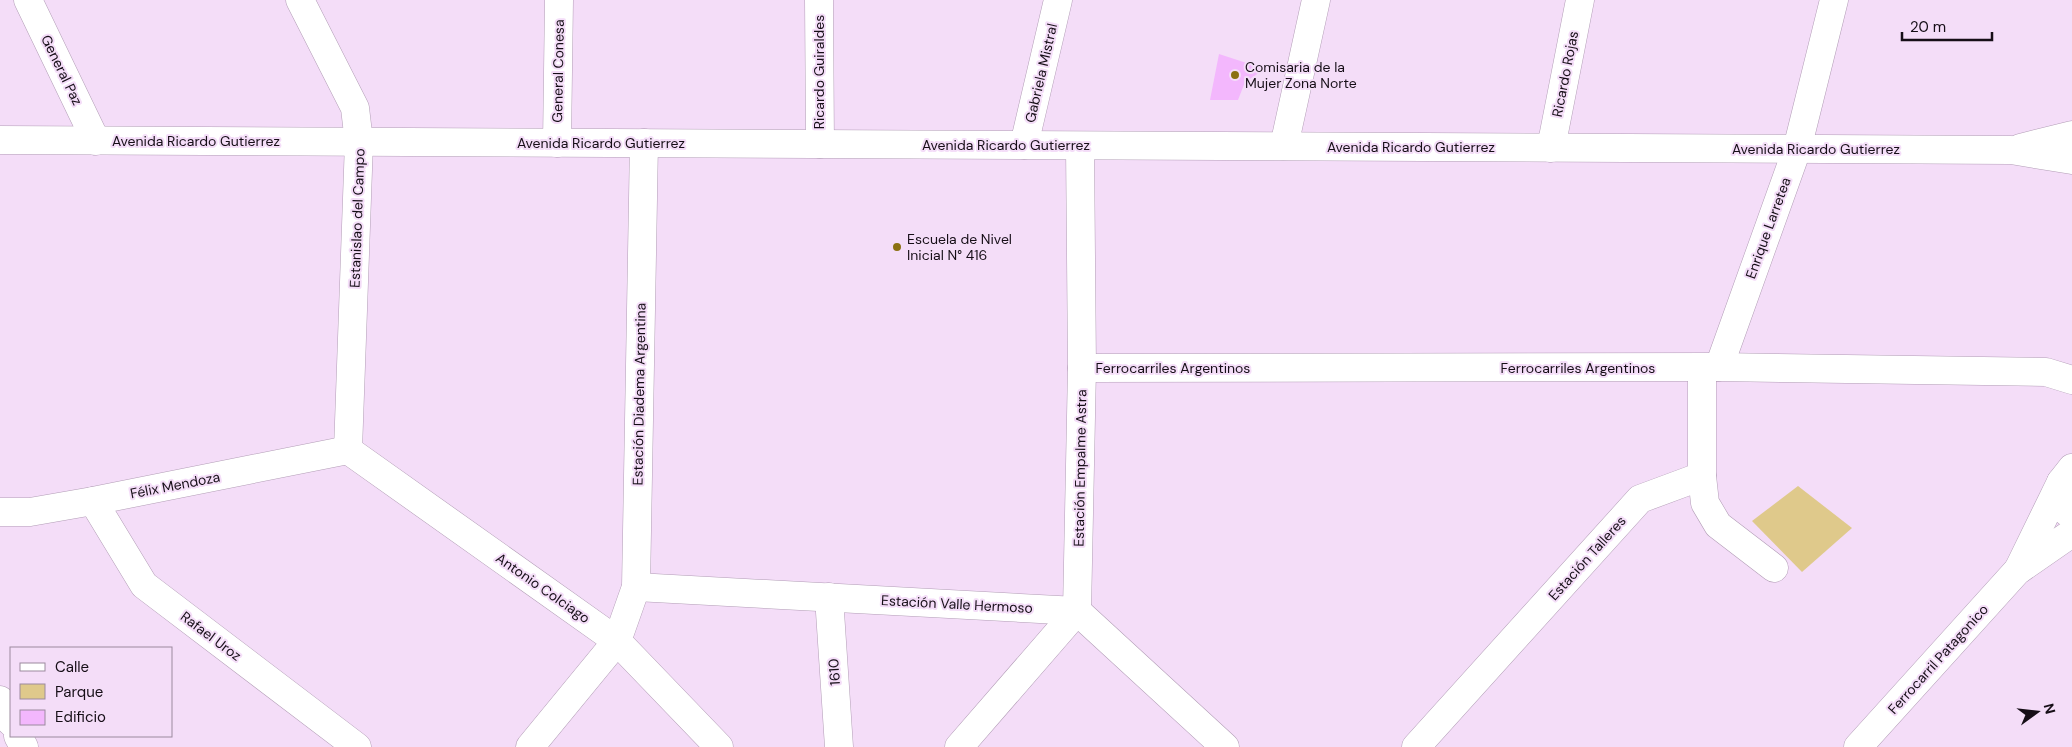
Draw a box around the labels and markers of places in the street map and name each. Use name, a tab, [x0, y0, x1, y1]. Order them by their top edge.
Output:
place label: Comisaria de la Mujer Zona Norte	[1245, 58, 1357, 92]
marker: Comisaria de la Mujer Zona Norte	[1229, 69, 1241, 81]
place label: Escuela de Nivel Inicial N° 416	[907, 230, 1012, 264]
marker: Escuela de Nivel Inicial N° 416	[891, 241, 903, 253]

